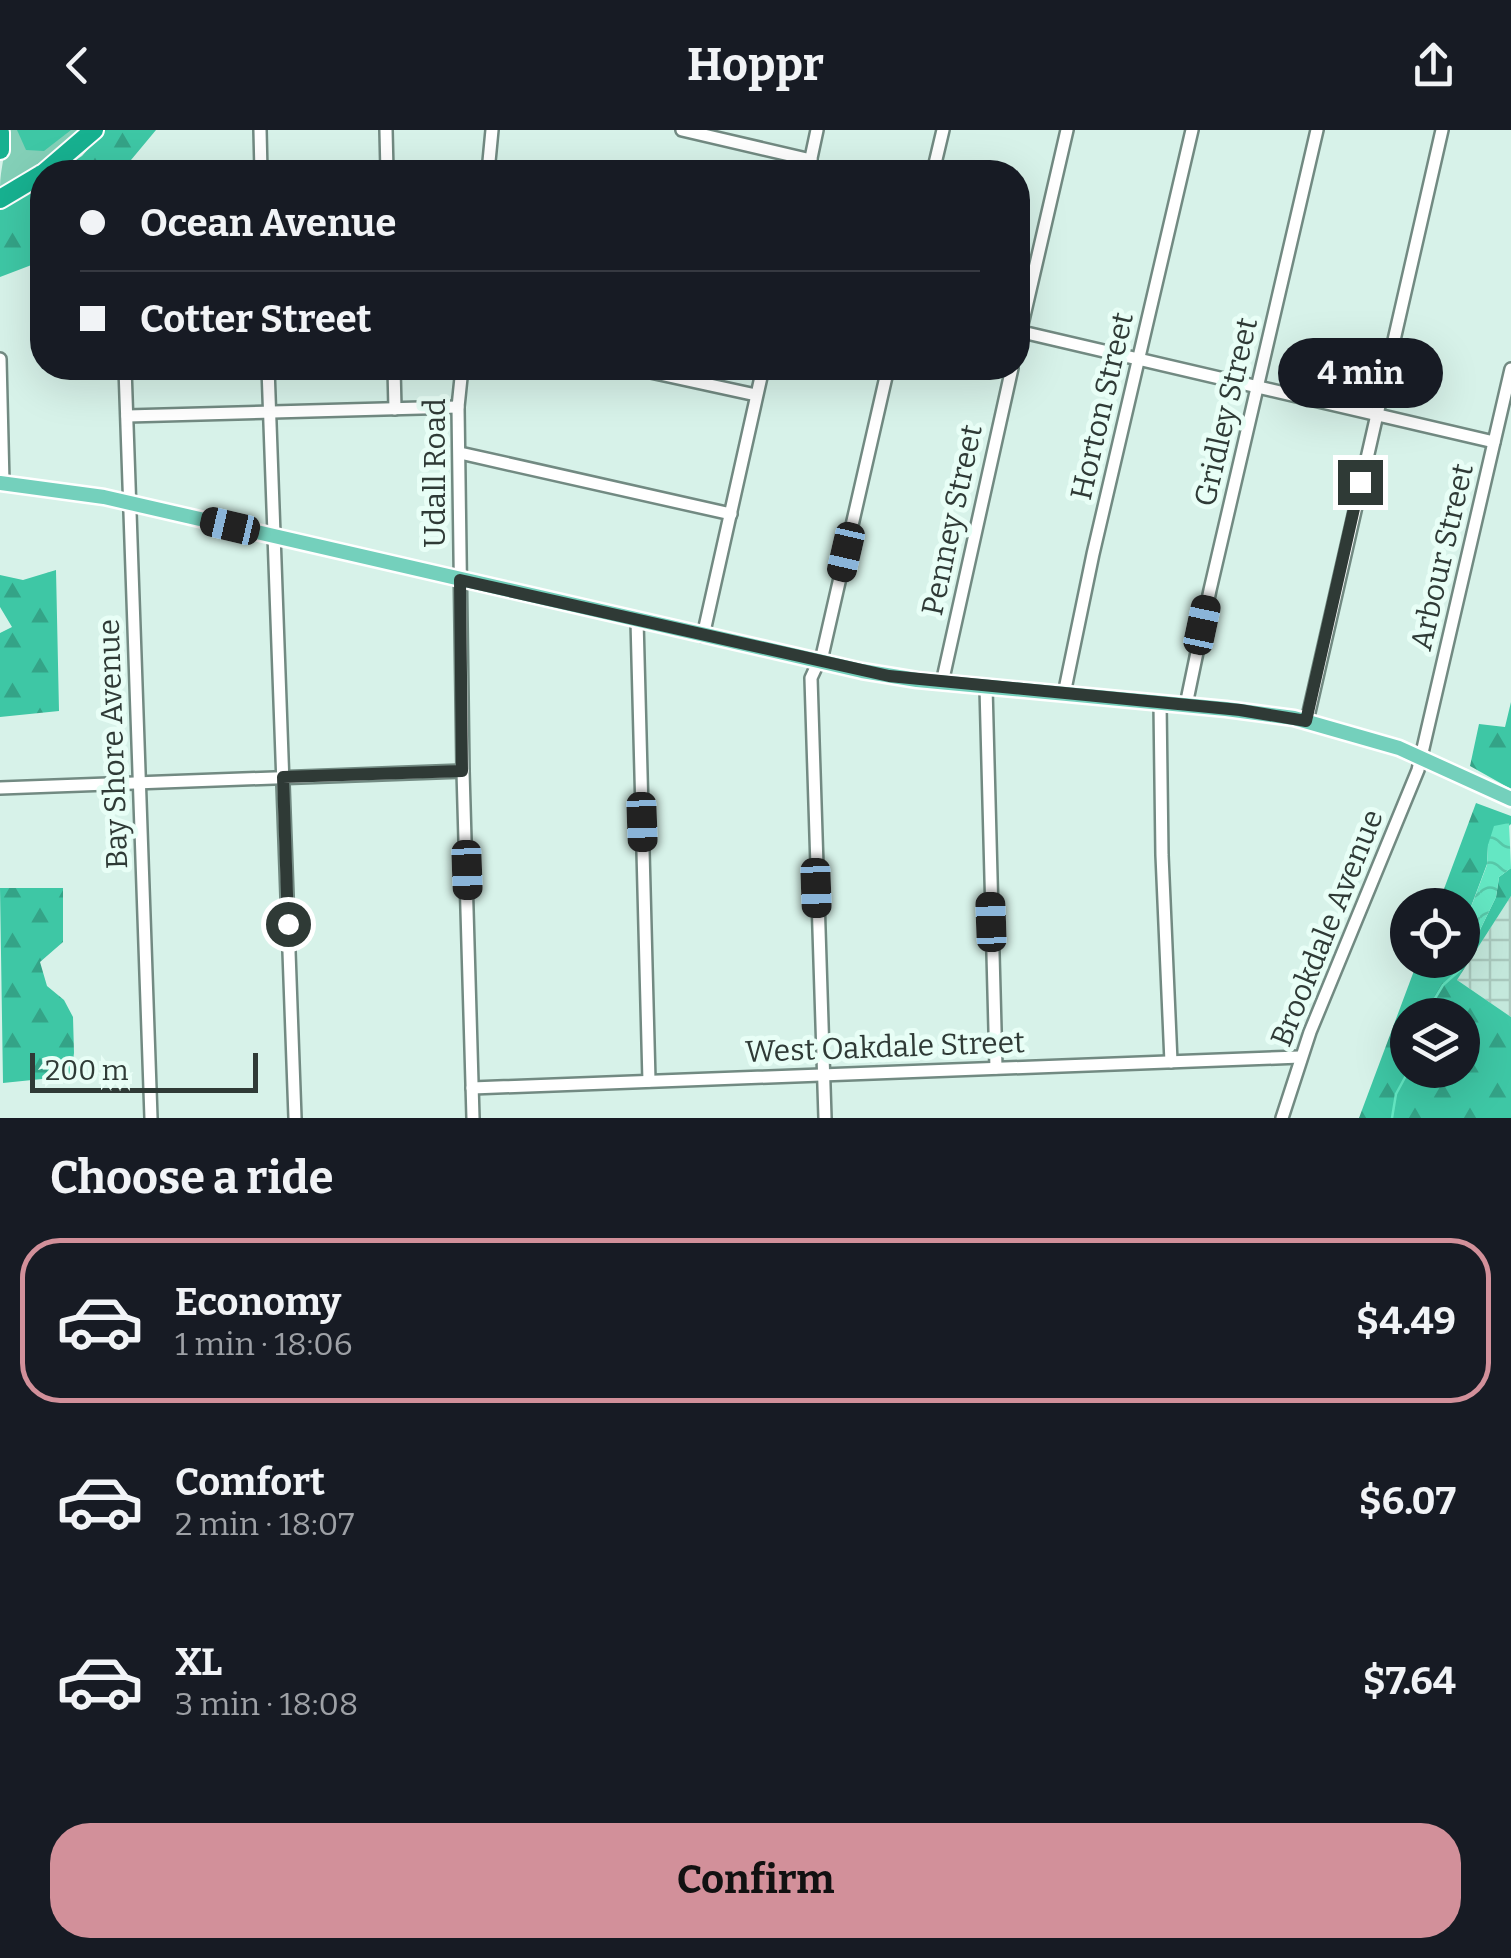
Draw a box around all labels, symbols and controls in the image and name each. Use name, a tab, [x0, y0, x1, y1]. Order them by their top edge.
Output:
icon: back	[50, 38, 105, 93]
text: Hoppr	[687, 38, 824, 92]
icon: share	[1406, 38, 1461, 93]
text: Ocean Avenue	[140, 200, 396, 246]
text: Cotter Street	[140, 296, 372, 342]
street label: Horton Street	[1063, 309, 1141, 503]
street label: Gridley Street	[1187, 314, 1265, 510]
callout: 4 min	[1278, 337, 1442, 407]
text: 4 min	[1317, 354, 1404, 392]
street label: Udall Road	[417, 398, 453, 548]
street label: Penney Street	[914, 421, 990, 619]
route end	[1338, 460, 1383, 505]
street label: Arbour Street	[1403, 460, 1481, 654]
car	[197, 505, 263, 547]
car	[825, 519, 867, 585]
car	[1181, 593, 1223, 657]
street label: Bay Shore Avenue	[91, 618, 135, 870]
car	[626, 791, 658, 853]
street label: Brookdale Avenue	[1263, 804, 1391, 1052]
car	[451, 839, 483, 901]
car	[800, 857, 832, 919]
map controls	[1390, 888, 1480, 1088]
button: locate	[1390, 888, 1480, 978]
car	[975, 891, 1007, 953]
route start	[266, 902, 311, 947]
button: layers	[1390, 998, 1480, 1088]
street label: West Oakdale Street	[745, 1024, 1026, 1070]
scale bar	[30, 1048, 258, 1093]
text: 200 m	[45, 1054, 128, 1087]
text: Choose a ride	[50, 1151, 333, 1205]
icon: car	[55, 1276, 145, 1366]
text: Economy	[175, 1279, 341, 1325]
text: $4.49	[1356, 1298, 1456, 1344]
text: 1 min · 18:06	[175, 1325, 353, 1363]
icon: car	[55, 1456, 145, 1546]
text: Comfort	[175, 1459, 325, 1505]
text: $6.07	[1359, 1478, 1456, 1524]
text: 2 min · 18:07	[175, 1505, 354, 1543]
icon: car	[55, 1636, 145, 1726]
text: XL	[175, 1639, 222, 1685]
text: $7.64	[1363, 1658, 1456, 1704]
text: 3 min · 18:08	[175, 1685, 358, 1723]
button: Confirm	[50, 1823, 1461, 1938]

